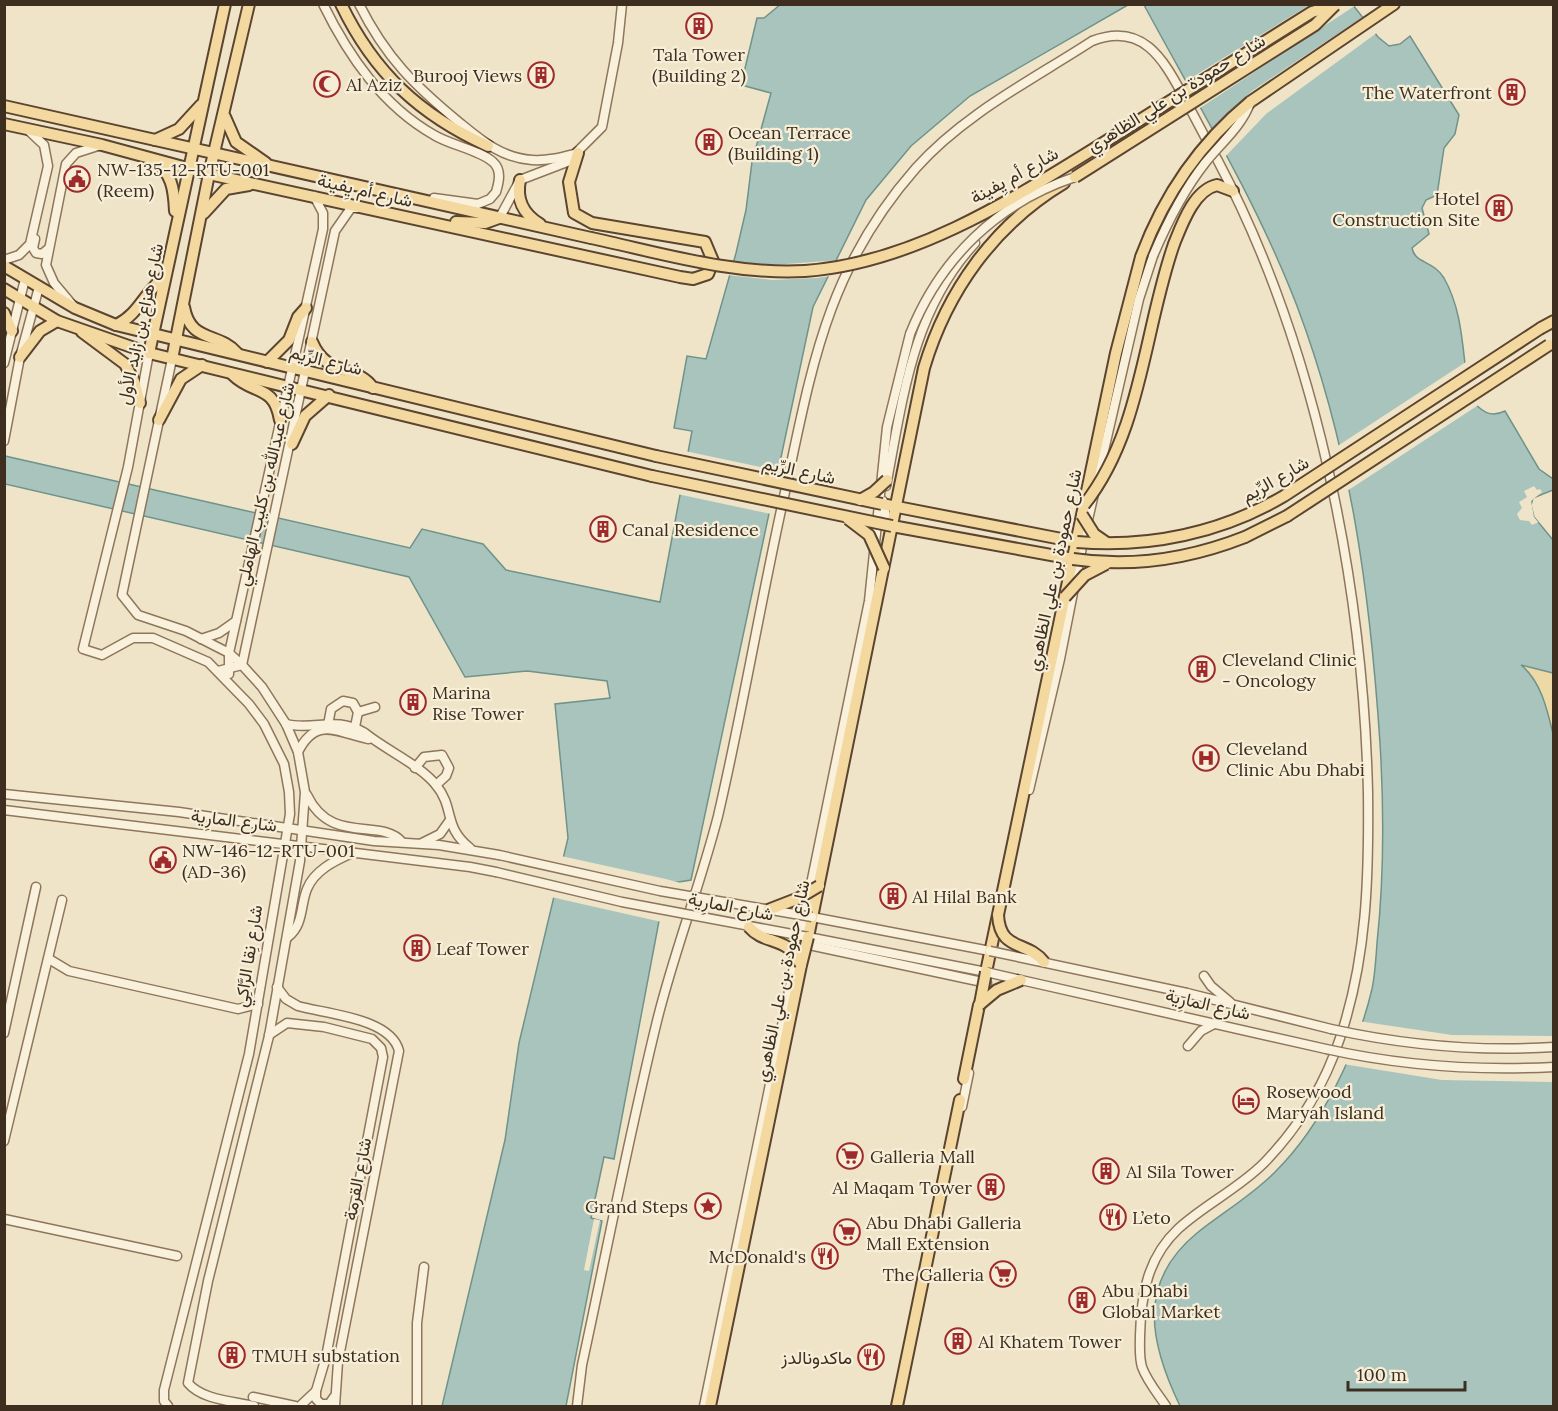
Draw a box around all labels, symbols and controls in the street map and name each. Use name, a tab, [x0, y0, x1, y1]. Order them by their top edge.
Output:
building icon: Tala Tower (Building 2)	[684, 11, 714, 41]
street label: شارع حمودة بن علي الظاهري	[1083, 29, 1272, 161]
place label: Tala Tower (Building 2)	[652, 43, 746, 87]
building icon: Burooj Views	[526, 60, 556, 90]
place label: Burooj Views	[413, 64, 522, 87]
mosque icon: Al Aziz	[312, 69, 342, 99]
place label: Al Aziz	[345, 73, 402, 96]
building icon: The Waterfront	[1497, 77, 1527, 107]
place label: The Waterfront	[1362, 81, 1492, 104]
place label: Ocean Terrace (Building 1)	[728, 121, 851, 165]
building icon: Ocean Terrace (Building 1)	[694, 127, 724, 157]
street label: شارع أم يِفينة	[966, 141, 1063, 211]
place label: NW-135-12-RTU-001 (Reem)	[97, 158, 269, 202]
public building icon: NW-135-12-RTU-001 (Reem)	[62, 164, 92, 194]
street label: شارع أم يِفينة	[315, 168, 415, 215]
place label: Hotel Construction Site	[1332, 187, 1480, 231]
building icon: Hotel Construction Site	[1484, 193, 1514, 223]
street label: شارع هزاع بن زايد الأول	[112, 241, 169, 407]
street label: شارع الرِّيم	[287, 340, 365, 381]
street label: شارع عبدالله بن كليب الهاملي	[230, 380, 304, 589]
street label: شارع الرِّيم	[1237, 450, 1313, 508]
street label: شارع الرِّيم	[760, 451, 838, 490]
street label: شارع حمودة بن علي الظاهري	[1021, 467, 1091, 674]
building icon: Canal Residence	[588, 514, 618, 544]
place label: Canal Residence	[622, 518, 759, 541]
place label: Cleveland Clinic - Oncology	[1222, 648, 1357, 692]
building icon: Cleveland Clinic - Oncology	[1187, 654, 1217, 684]
place label: Marina Rise Tower	[432, 681, 524, 725]
building icon: Marina Rise Tower	[398, 687, 428, 717]
place label: Cleveland Clinic Abu Dhabi	[1226, 737, 1365, 781]
hospital icon: Cleveland Clinic Abu Dhabi	[1191, 743, 1221, 773]
street label: شارع المارِية	[189, 803, 278, 840]
place label: NW-146-12-RTU-001 (AD-36)	[182, 839, 355, 883]
public building icon: NW-146-12-RTU-001 (AD-36)	[148, 845, 178, 875]
street label: شارع حمودة بن علي الظاهري	[749, 878, 819, 1085]
building icon: Al Hilal Bank	[878, 881, 908, 911]
place label: Al Hilal Bank	[911, 885, 1017, 908]
street label: شارع المارِية	[686, 886, 776, 929]
street label: شارع نِقا الرَّاكِي	[229, 903, 271, 1009]
building icon: Leaf Tower	[402, 933, 432, 963]
place label: Leaf Tower	[436, 937, 529, 960]
street label: شارع المارِية	[1163, 983, 1253, 1028]
place label: Rosewood Maryah Island	[1266, 1080, 1385, 1124]
hotel icon: Rosewood Maryah Island	[1231, 1086, 1261, 1116]
street label: شارع القرمة	[338, 1136, 377, 1222]
supermarket icon: Galleria Mall	[835, 1141, 865, 1171]
place label: Galleria Mall	[870, 1145, 975, 1168]
building icon: Al Sila Tower	[1091, 1156, 1121, 1186]
place label: Al Sila Tower	[1125, 1160, 1234, 1183]
building icon: Al Maqam Tower	[976, 1172, 1006, 1202]
place label: Al Maqam Tower	[831, 1176, 972, 1199]
place icon: Grand Steps	[693, 1191, 723, 1221]
place label: Grand Steps	[585, 1195, 688, 1218]
restaurant icon: L’eto	[1098, 1202, 1128, 1232]
place label: L’eto	[1132, 1206, 1171, 1229]
place label: Abu Dhabi Galleria Mall Extension	[865, 1211, 1021, 1255]
supermarket icon: Abu Dhabi Galleria Mall Extension	[832, 1217, 862, 1247]
restaurant icon: McDonald's	[810, 1241, 840, 1271]
place label: McDonald's	[708, 1245, 806, 1268]
supermarket icon: The Galleria	[988, 1259, 1018, 1289]
place label: The Galleria	[883, 1263, 984, 1286]
place label: Abu Dhabi Global Market	[1101, 1279, 1220, 1323]
building icon: Abu Dhabi Global Market	[1067, 1285, 1097, 1315]
building icon: Al Khatem Tower	[943, 1326, 973, 1356]
place label: Al Khatem Tower	[977, 1330, 1122, 1353]
building icon: TMUH substation	[217, 1340, 247, 1370]
restaurant icon: ماكدونالدز	[856, 1342, 886, 1372]
place label: TMUH substation	[252, 1344, 400, 1367]
place label: ماكدونالدز	[780, 1346, 852, 1369]
scale bar	[1348, 1354, 1465, 1392]
text: 100 m	[1357, 1363, 1407, 1386]

